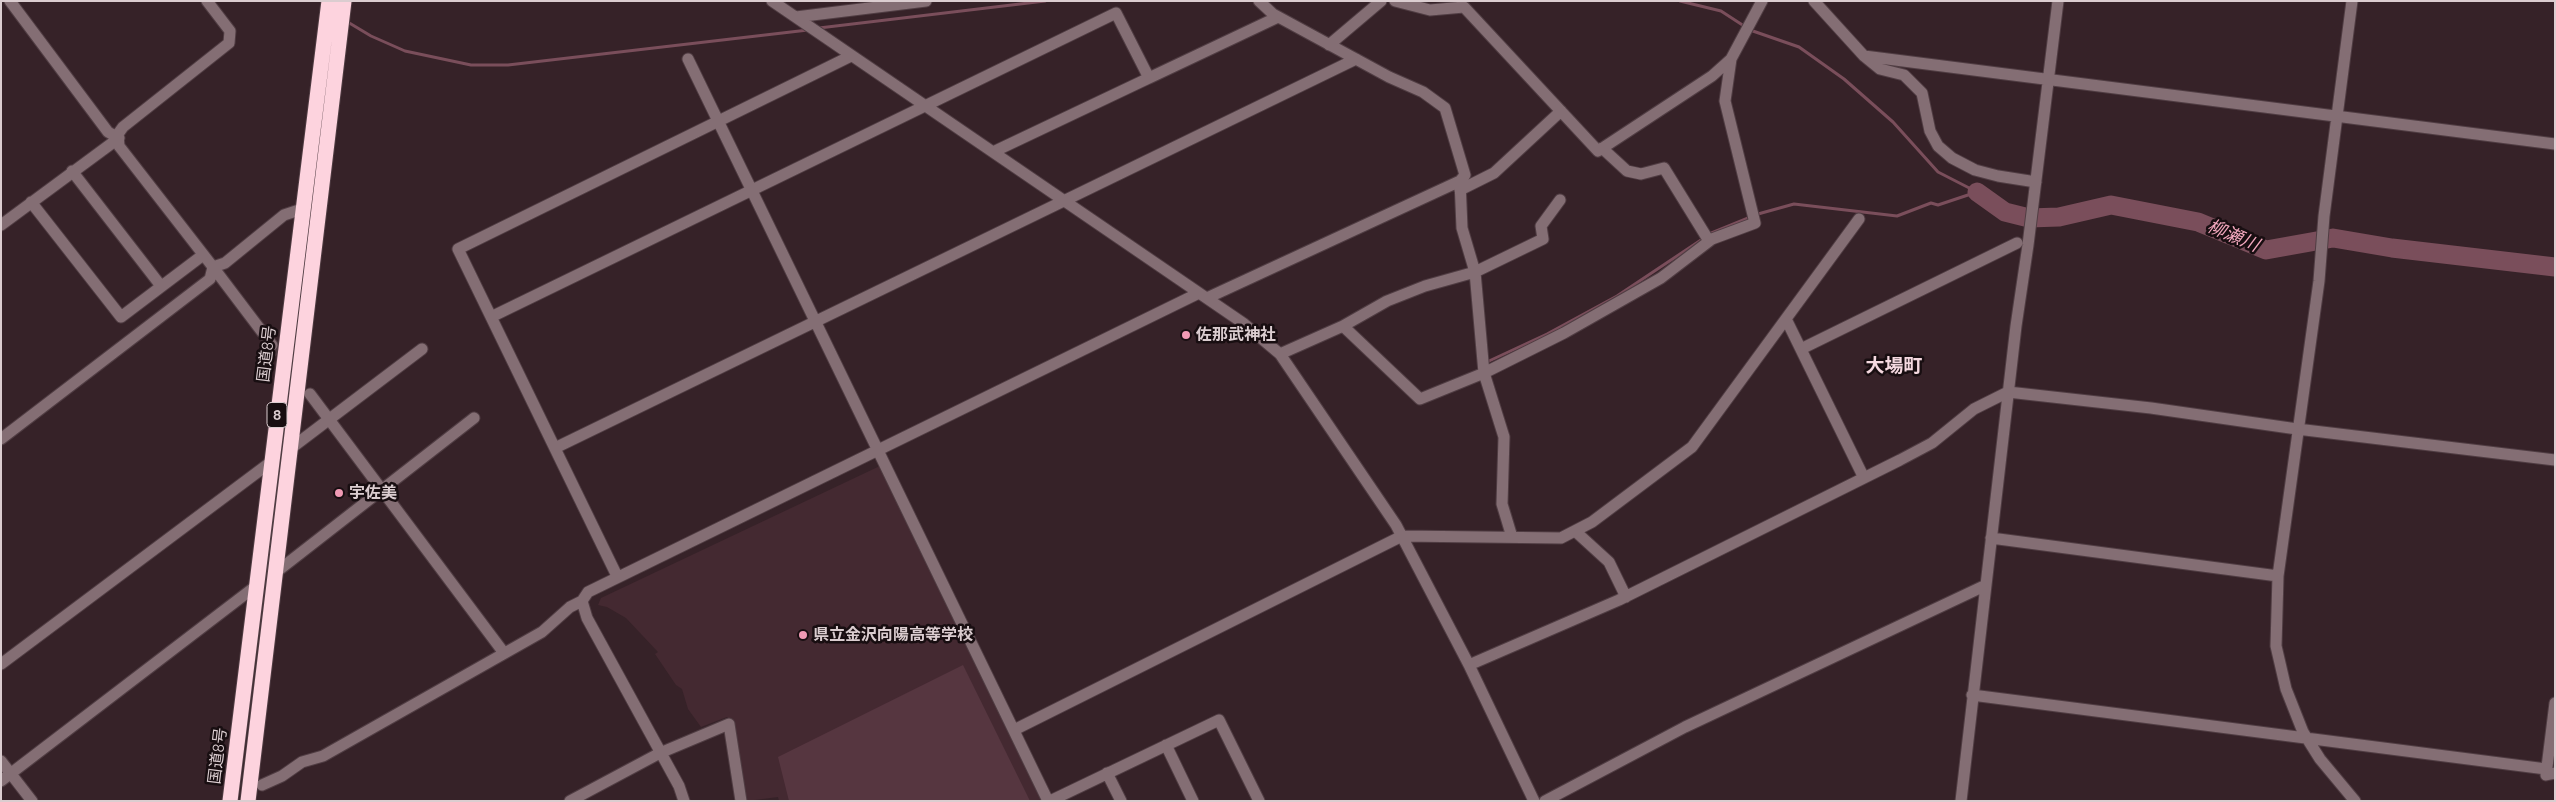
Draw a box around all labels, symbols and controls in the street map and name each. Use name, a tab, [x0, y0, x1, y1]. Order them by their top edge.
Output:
water label: 柳瀬川	[2204, 216, 2262, 256]
street label: 国道8号	[254, 325, 280, 383]
place label: 佐那武神社	[1196, 325, 1276, 345]
marker: 佐那武神社	[1180, 329, 1192, 341]
district label: 大場町	[1866, 355, 1922, 377]
road number: 8	[267, 402, 287, 428]
place label: 宇佐美	[349, 483, 397, 503]
marker: 宇佐美	[333, 487, 345, 499]
place label: 県立金沢向陽高等学校	[813, 625, 973, 645]
marker: 県立金沢向陽高等学校	[797, 629, 809, 641]
street label: 国道8号	[205, 727, 231, 785]

